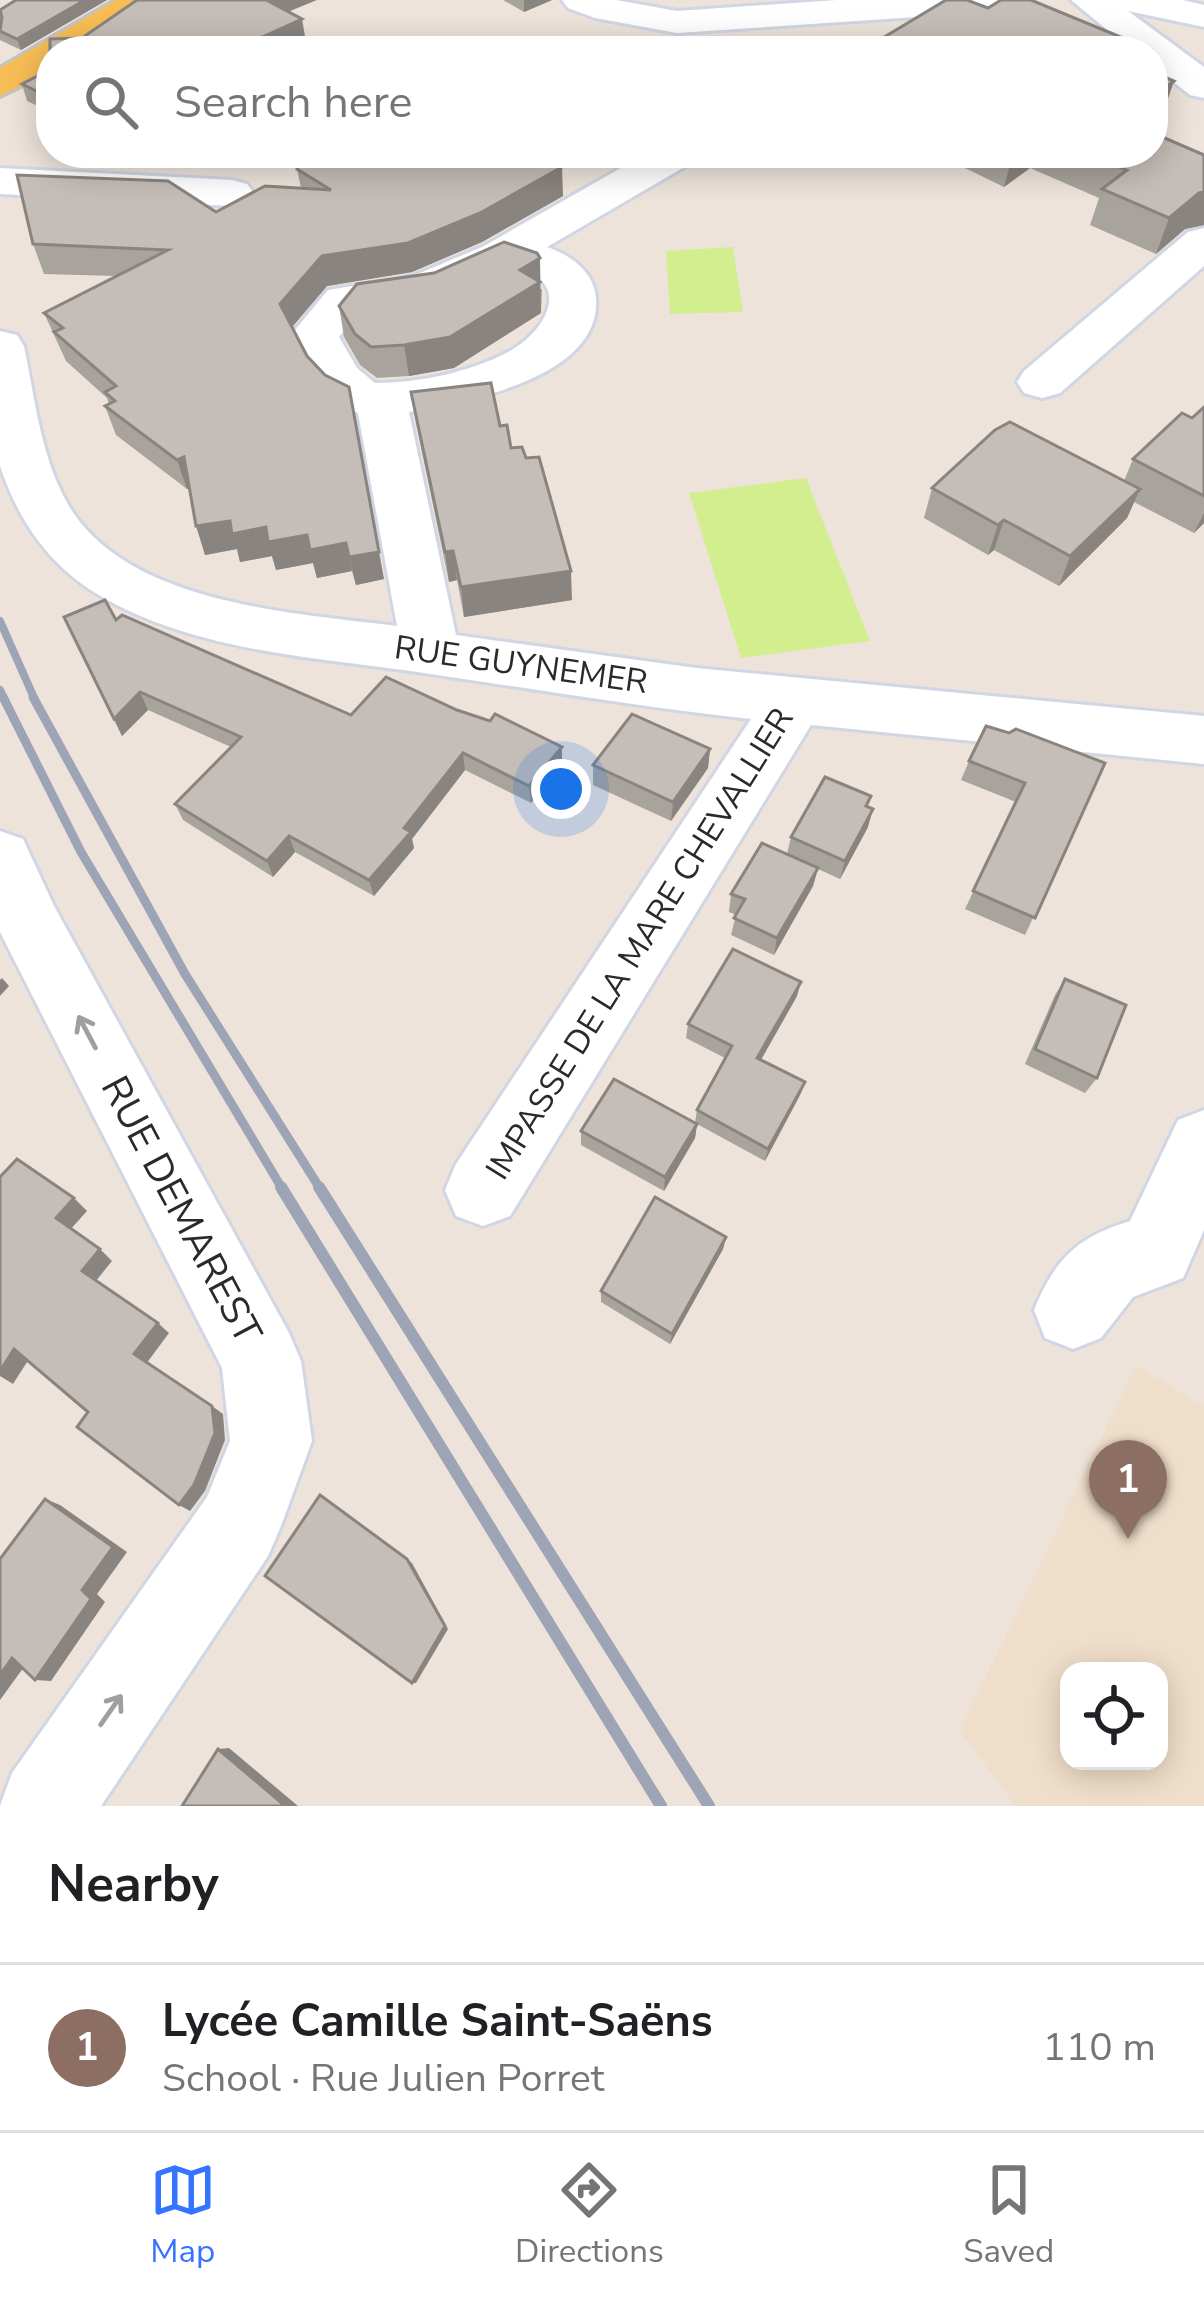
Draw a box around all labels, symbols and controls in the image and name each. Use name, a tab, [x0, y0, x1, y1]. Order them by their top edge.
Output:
search box	[36, 36, 1168, 168]
icon: search	[78, 69, 144, 135]
text: Search here	[174, 72, 413, 133]
street label: RUE GUYNEMER	[392, 625, 650, 705]
street label: IMPASSE DE LA MARE CHEVALLIER	[476, 700, 804, 1188]
your location	[531, 759, 591, 819]
one-way arrow	[74, 1014, 97, 1050]
street label: RUE DEMAREST	[88, 1067, 274, 1354]
pin: 1	[1089, 1440, 1167, 1539]
map controls	[1060, 1662, 1168, 1770]
button: locate	[1060, 1662, 1168, 1770]
one-way arrow	[98, 1693, 123, 1727]
text: Nearby	[48, 1849, 219, 1919]
text: Lycée Camille Saint-Saëns	[162, 1991, 713, 2052]
text: 1	[75, 2021, 99, 2074]
text: 110 m	[1042, 2021, 1156, 2074]
text: School · Rue Julien Porret	[162, 2052, 604, 2105]
tab: Map	[150, 2157, 216, 2274]
tab: Directions	[515, 2157, 664, 2274]
tab: Saved	[963, 2157, 1054, 2274]

